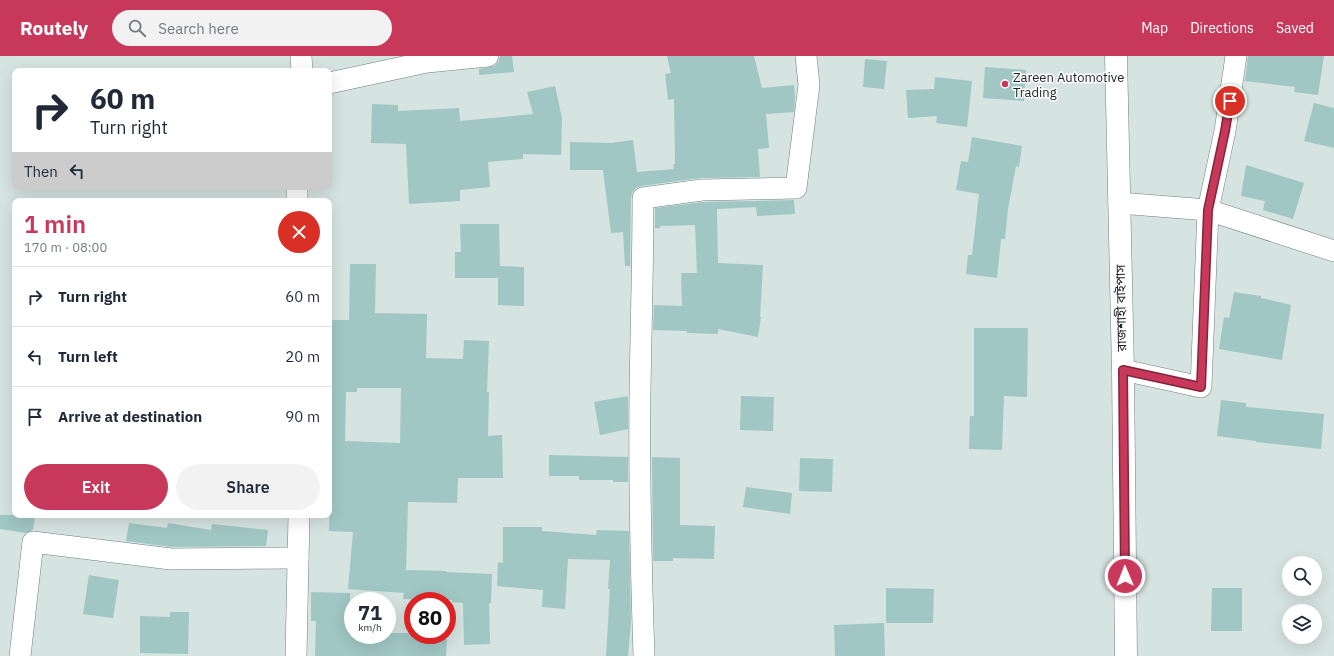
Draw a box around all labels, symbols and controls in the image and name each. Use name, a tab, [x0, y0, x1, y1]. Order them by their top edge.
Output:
search box	[112, 10, 392, 46]
text: Routely	[20, 16, 88, 40]
icon: search	[126, 17, 148, 39]
text: Search here	[158, 19, 239, 38]
text: Map	[1141, 19, 1168, 37]
text: Directions	[1190, 19, 1254, 37]
text: Saved	[1276, 19, 1314, 37]
place label: Zareen Automotive Trading	[1013, 69, 1124, 101]
marker: Zareen Automotive Trading	[1000, 79, 1010, 89]
text: 60 m	[90, 80, 155, 117]
icon: right	[24, 84, 76, 136]
pin	[1213, 84, 1247, 118]
icon: arrive	[1219, 90, 1241, 112]
text: Turn right	[90, 116, 168, 139]
icon: left	[66, 160, 88, 182]
text: Then	[24, 162, 58, 181]
text: 1 min	[24, 208, 86, 240]
button: close	[278, 211, 320, 253]
text: 170 m · 08:00	[24, 239, 107, 256]
street label: রাজশাহী বাইপাস	[1112, 263, 1130, 353]
icon: right	[24, 286, 46, 308]
text: Turn right	[58, 287, 127, 306]
text: 60 m	[285, 287, 320, 306]
icon: left	[24, 346, 46, 368]
text: Turn left	[58, 347, 118, 366]
text: 20 m	[285, 347, 320, 366]
icon: arrive	[24, 406, 46, 428]
text: Arrive at destination	[58, 407, 202, 426]
text: 90 m	[285, 407, 320, 426]
button: Exit	[24, 464, 168, 510]
button: Share	[176, 464, 320, 510]
position arrow	[1104, 555, 1146, 597]
map controls	[1282, 556, 1322, 644]
button: search	[1282, 556, 1322, 596]
speed limit sign: 80	[404, 592, 456, 644]
text: 71	[358, 599, 382, 626]
button: layers	[1282, 604, 1322, 644]
text: km/h	[358, 621, 382, 634]

